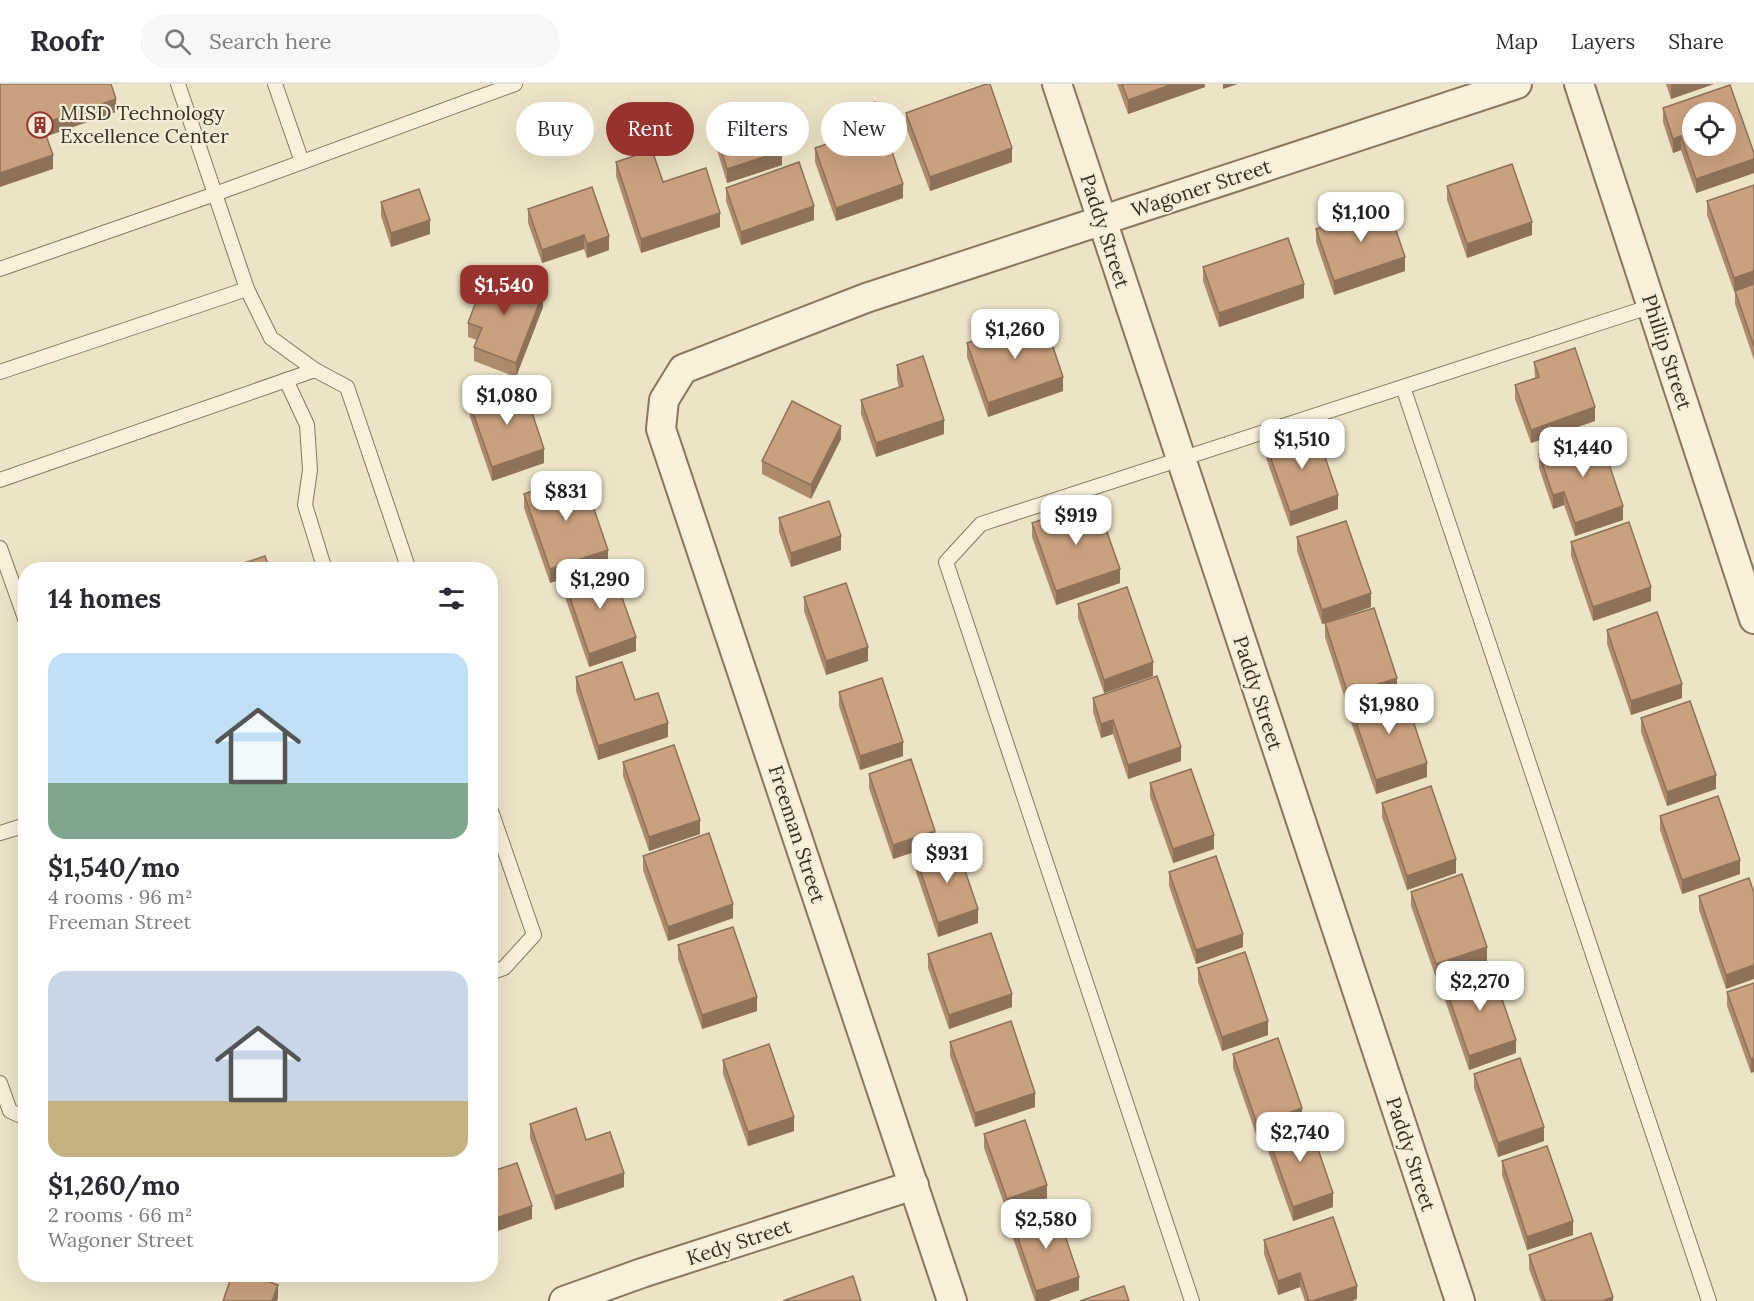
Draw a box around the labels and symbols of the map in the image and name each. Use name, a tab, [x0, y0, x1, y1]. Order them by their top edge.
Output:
place label: MISD Technology Excellence Center	[60, 100, 229, 148]
building icon: MISD Technology Excellence Center	[25, 110, 55, 140]
street label: Wagoner Street	[1128, 153, 1274, 222]
street label: Paddy Street	[1075, 171, 1136, 291]
pin: $1,100	[1312, 192, 1410, 243]
pin: $1,540	[455, 265, 553, 316]
street label: Phillip Street	[1637, 291, 1698, 413]
pin: $1,260	[966, 309, 1064, 360]
pin: $1,080	[458, 375, 556, 426]
pin: $1,510	[1253, 419, 1351, 470]
pin: $1,440	[1534, 427, 1632, 478]
pin: $831	[530, 471, 602, 522]
pin: $919	[1040, 495, 1112, 546]
pin: $1,290	[551, 559, 649, 610]
street label: Paddy Street	[1228, 633, 1289, 753]
pin: $1,980	[1340, 684, 1438, 735]
street label: Freeman Street	[763, 762, 832, 906]
pin: $931	[911, 833, 983, 884]
pin: $2,270	[1431, 961, 1529, 1012]
street label: Paddy Street	[1381, 1094, 1442, 1214]
pin: $2,740	[1251, 1112, 1349, 1163]
pin: $2,580	[997, 1199, 1095, 1250]
street label: Kedy Street	[683, 1213, 795, 1270]

